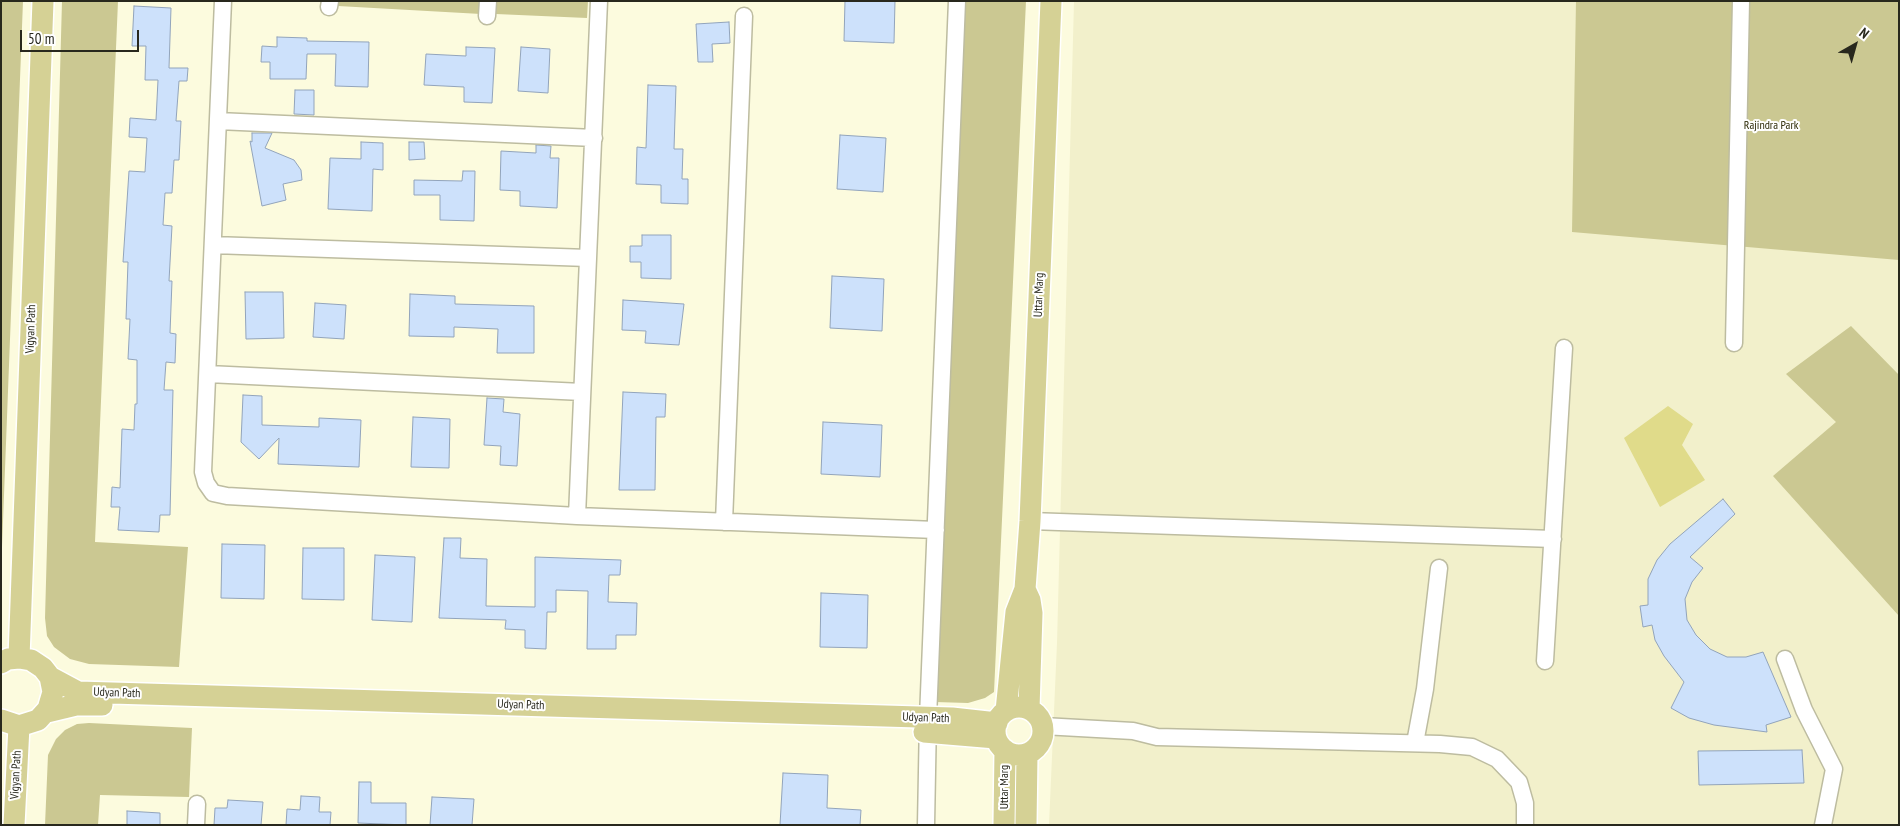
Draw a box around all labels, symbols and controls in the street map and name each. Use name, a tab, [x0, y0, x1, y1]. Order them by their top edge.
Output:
scale bar	[22, 20, 141, 52]
north arrow	[1830, 20, 1880, 70]
text: N	[1856, 24, 1873, 43]
text: 50 m	[28, 29, 54, 48]
park label: Rajindra Park	[1744, 119, 1798, 133]
street label: Uttar Marg	[1031, 273, 1047, 317]
street label: Vigyan Path	[23, 304, 39, 354]
street label: Udyan Path	[93, 685, 141, 701]
street label: Udyan Path	[497, 697, 545, 713]
street label: Udyan Path	[902, 710, 950, 726]
street label: Vigyan Path	[8, 750, 24, 800]
street label: Uttar Marg	[998, 765, 1012, 809]

